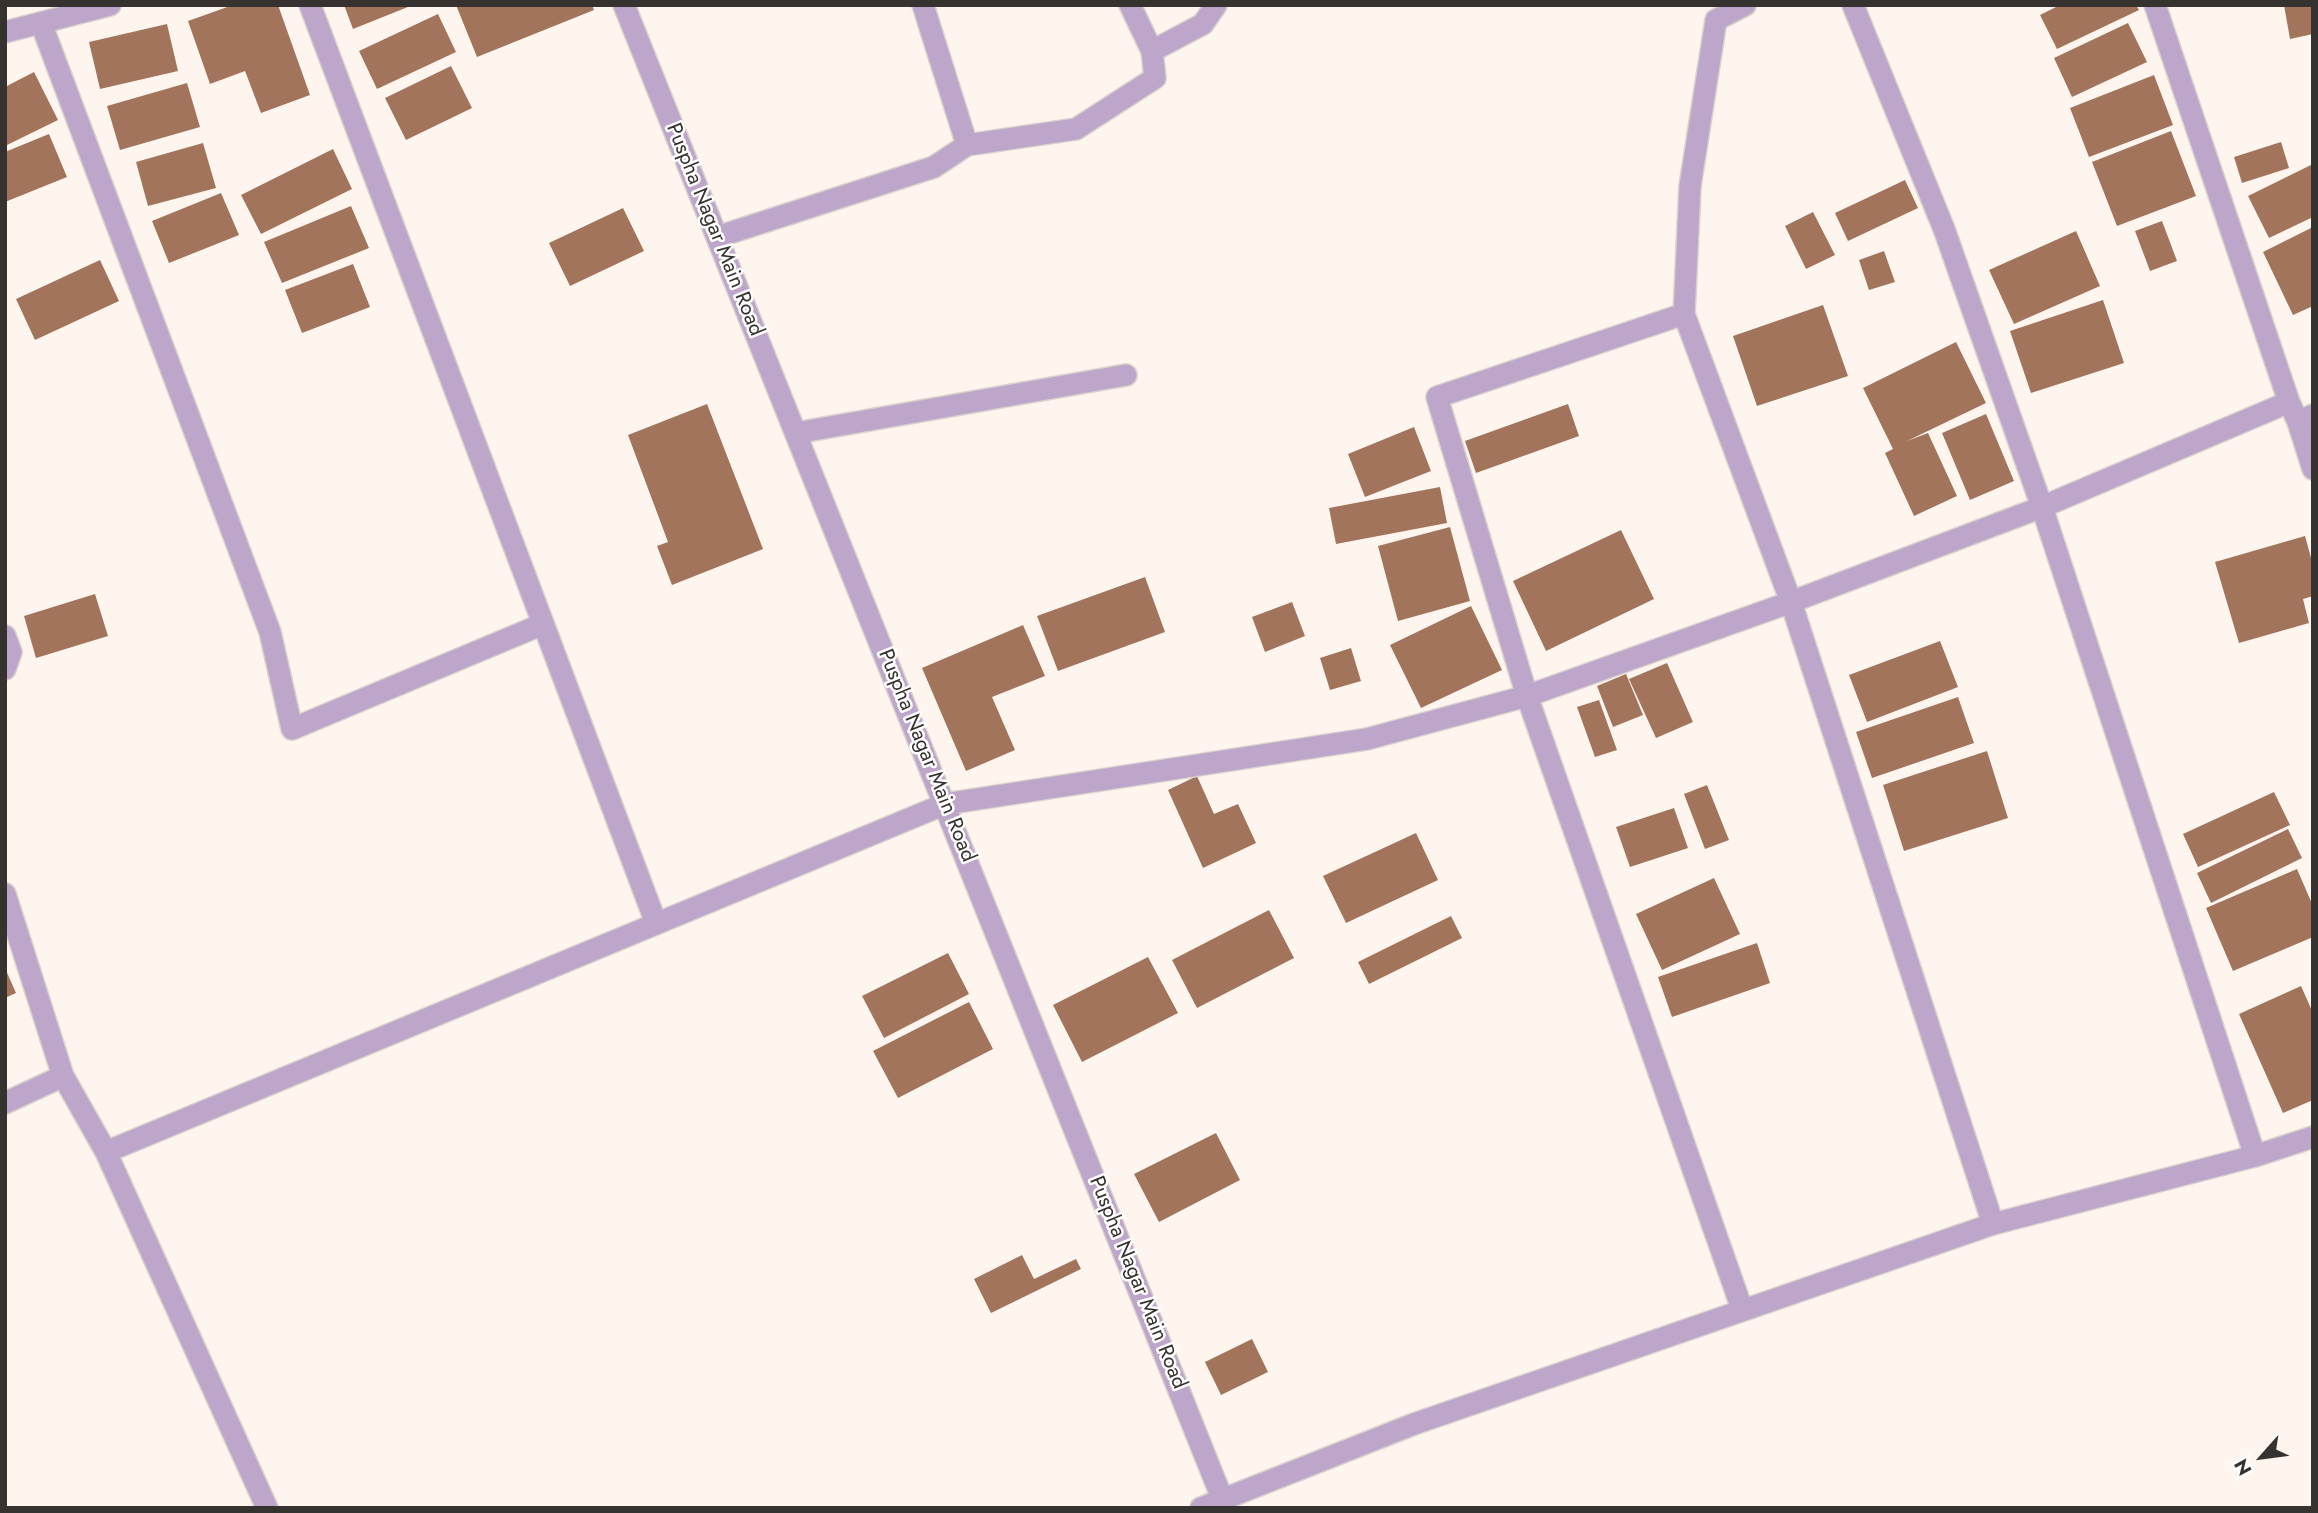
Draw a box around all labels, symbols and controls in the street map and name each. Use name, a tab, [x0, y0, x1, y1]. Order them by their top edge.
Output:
street label: Puspha Nagar Main Road	[660, 120, 768, 340]
street label: Puspha Nagar Main Road	[872, 646, 980, 866]
street label: Puspha Nagar Main Road	[1083, 1173, 1191, 1393]
north arrow	[2227, 1422, 2297, 1492]
text: N	[2228, 1454, 2258, 1480]

